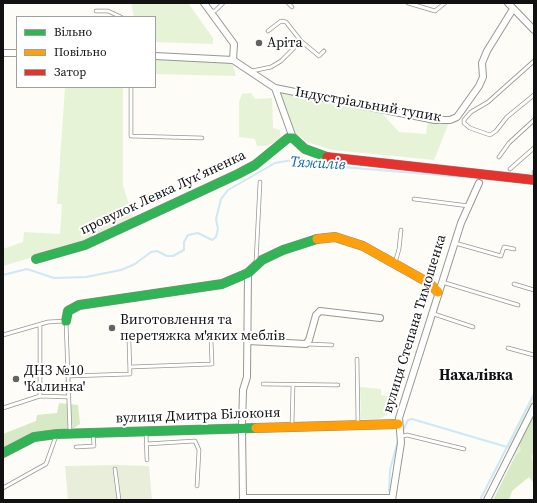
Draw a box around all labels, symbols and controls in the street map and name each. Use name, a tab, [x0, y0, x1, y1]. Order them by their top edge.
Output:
legend	[16, 16, 156, 88]
text: Вільно	[54, 24, 92, 40]
place label: Аріта	[267, 35, 303, 51]
marker: Аріта	[254, 38, 264, 48]
text: Повільно	[54, 44, 106, 60]
text: Затор	[54, 64, 86, 80]
street label: Індустріальний тупик	[294, 84, 442, 126]
street label: провулок Левка Лукʼяненка	[78, 147, 248, 239]
water label: Тяжилів	[290, 154, 346, 174]
street label: вулиця Степана Тимошенка	[380, 233, 450, 415]
place label: Виготовлення та перетяжка м'яких меблів	[120, 312, 285, 344]
marker: Виготовлення та перетяжка м'яких меблів	[107, 323, 117, 333]
place label: ДНЗ №10 'Калинка'	[24, 363, 85, 396]
district label: Нахалівка	[439, 367, 513, 385]
marker: ДНЗ №10 'Калинка'	[11, 374, 21, 384]
street label: вулиця Дмитра Білоконя	[115, 405, 281, 427]

